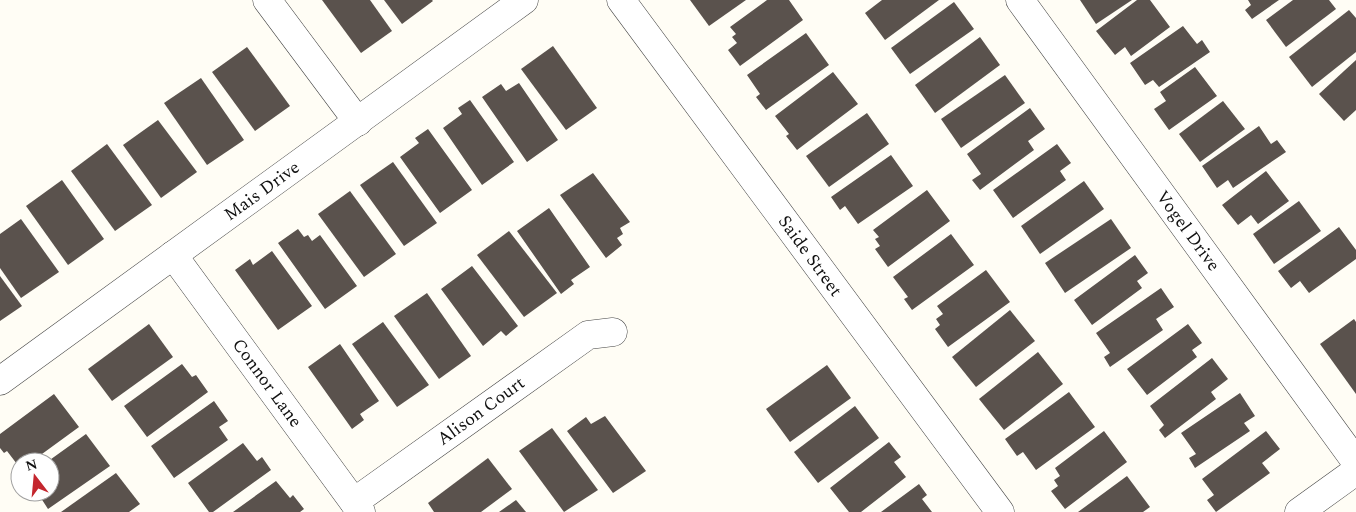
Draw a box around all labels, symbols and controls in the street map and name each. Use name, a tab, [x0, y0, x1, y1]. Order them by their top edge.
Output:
street label: Mais Drive	[218, 154, 306, 228]
street label: Vogel Drive	[1149, 185, 1227, 277]
street label: Saide Street	[771, 210, 849, 302]
street label: Connor Lane	[225, 333, 309, 433]
street label: Alison Court	[431, 370, 531, 452]
north arrow	[10, 452, 60, 502]
text: N	[23, 453, 40, 477]

